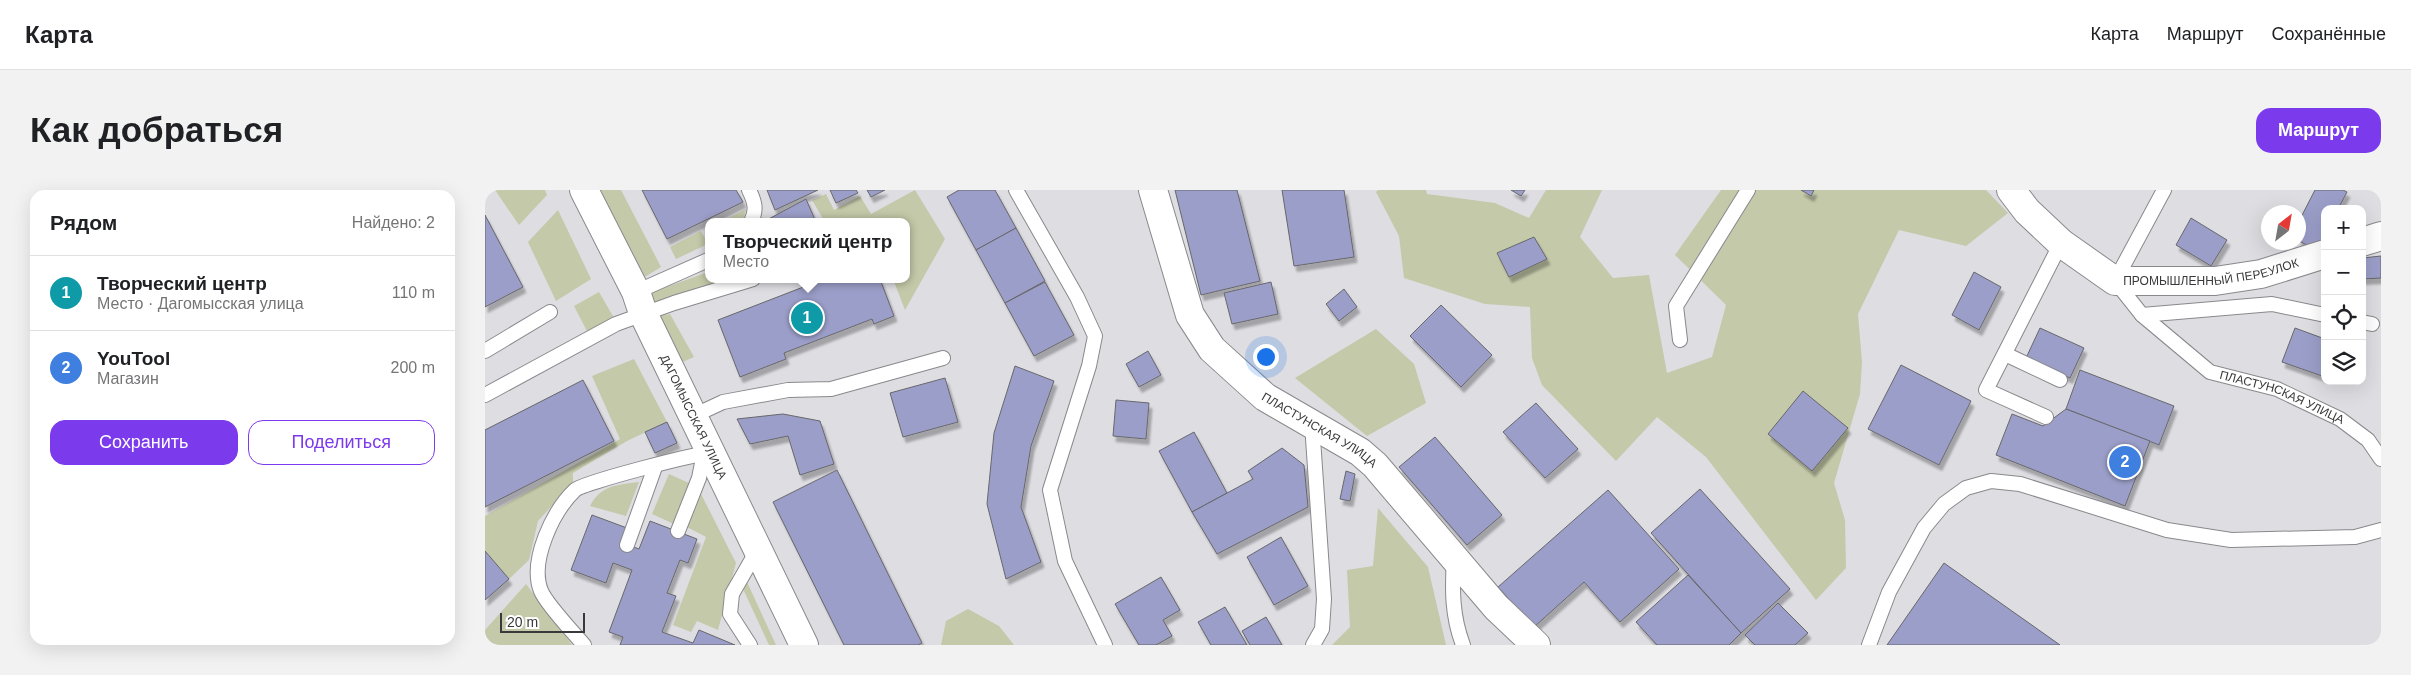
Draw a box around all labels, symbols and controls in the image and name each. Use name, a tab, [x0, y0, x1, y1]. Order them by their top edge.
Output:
text: Карта	[25, 21, 93, 48]
text: Карта	[2091, 24, 2139, 44]
text: Маршрут	[2167, 24, 2243, 44]
text: Сохранённые	[2271, 24, 2386, 44]
button: Маршрут	[2256, 108, 2381, 153]
text: Как добраться	[30, 110, 283, 149]
north arrow	[2261, 205, 2306, 250]
map controls	[2321, 205, 2366, 385]
button: +	[2321, 205, 2366, 250]
text: Рядом	[50, 211, 117, 234]
text: Найдено: 2	[352, 214, 435, 231]
popup	[705, 218, 910, 283]
text: Творческий центр	[723, 231, 892, 252]
button: −	[2321, 250, 2366, 295]
text: Место	[723, 253, 769, 270]
street label: ПРОМЫШЛЕННЫЙ ПЕРЕУЛОК	[2123, 256, 2300, 288]
text: Творческий центр	[97, 273, 267, 294]
text: 1	[62, 284, 70, 301]
text: 110 m	[392, 284, 435, 301]
text: Место · Дагомысская улица	[97, 295, 304, 312]
button: locate	[2321, 295, 2366, 340]
pin: 1	[791, 299, 823, 337]
button: layers	[2321, 340, 2366, 385]
your location	[1253, 344, 1279, 370]
text: YouTool	[97, 348, 170, 369]
street label: ДАГОМЫССКАЯ УЛИЦА	[657, 352, 730, 481]
text: 2	[62, 359, 70, 376]
text: 200 m	[391, 359, 435, 376]
street label: ПЛАСТУНСКАЯ УЛИЦА	[2218, 368, 2346, 427]
text: Магазин	[97, 370, 159, 387]
street label: ПЛАСТУНСКАЯ УЛИЦА	[1259, 390, 1380, 470]
button: Сохранить	[50, 420, 238, 465]
button: Поделиться	[248, 420, 435, 465]
pin: 2	[2109, 443, 2141, 481]
scale bar	[500, 610, 585, 633]
text: 20 m	[507, 614, 538, 630]

